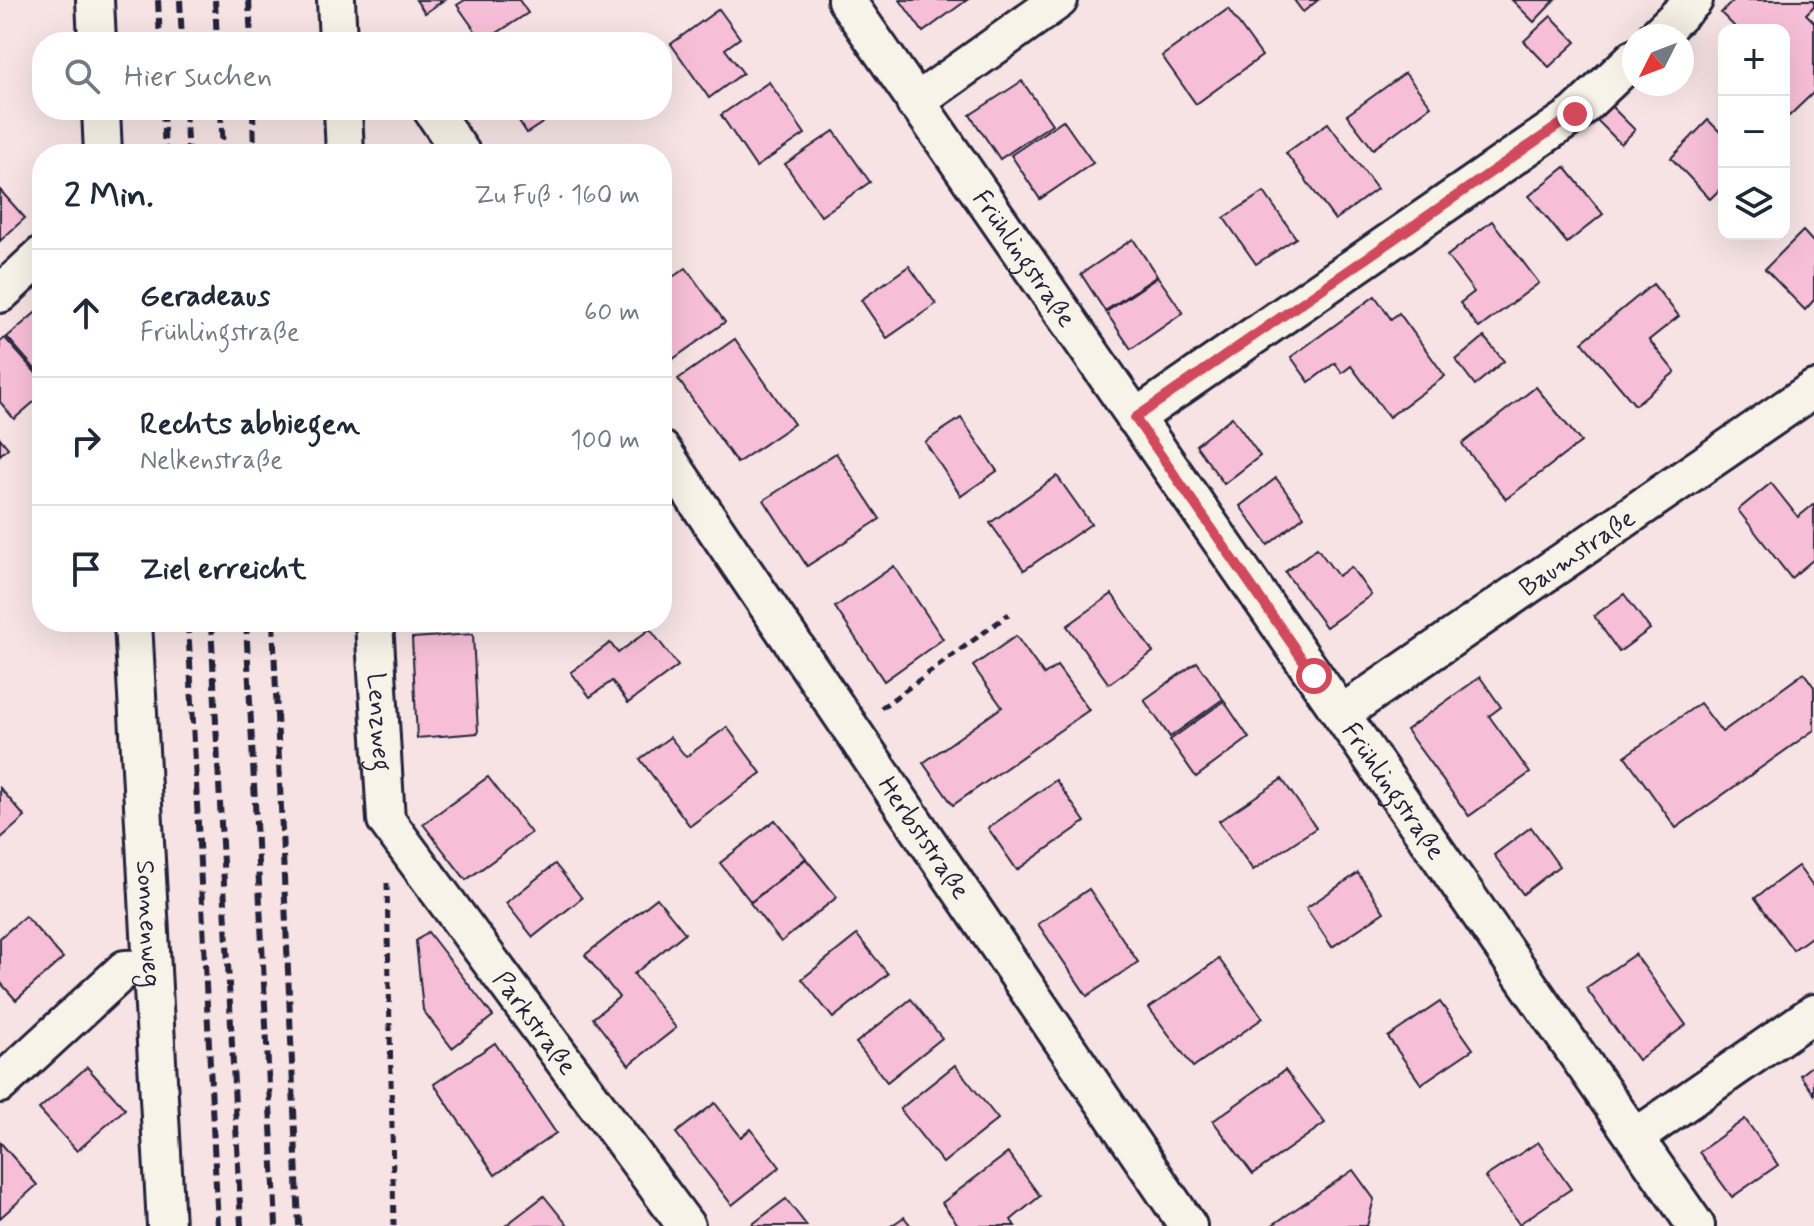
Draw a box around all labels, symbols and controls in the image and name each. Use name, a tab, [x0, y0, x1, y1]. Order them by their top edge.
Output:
north arrow	[1622, 24, 1694, 96]
map controls	[1718, 24, 1790, 240]
button: +	[1718, 24, 1790, 96]
search box	[32, 32, 672, 120]
icon: search	[60, 54, 104, 98]
text: Hier suchen	[124, 57, 272, 96]
route end	[1557, 96, 1593, 132]
button: −	[1718, 96, 1790, 168]
button: layers	[1718, 168, 1790, 240]
text: 2 Min.	[64, 174, 154, 219]
text: Zu Fuß · 160 m	[474, 179, 640, 213]
street label: Frühlingstraße	[964, 184, 1083, 335]
text: Geradeaus	[140, 277, 270, 316]
icon: ahead	[64, 291, 108, 335]
text: 60 m	[584, 296, 640, 330]
text: Frühlingstraße	[140, 316, 300, 350]
text: Rechts abbiegen	[140, 405, 360, 444]
icon: right	[64, 419, 108, 463]
text: 100 m	[570, 424, 640, 458]
text: Nelkenstraße	[140, 444, 283, 478]
street label: Baumstraße	[1513, 502, 1643, 605]
icon: arrive	[64, 547, 108, 591]
text: Ziel erreicht	[140, 550, 306, 589]
route start	[1296, 658, 1332, 694]
street label: Lenzweg	[358, 672, 398, 772]
street label: Frühlingstraße	[1333, 716, 1452, 867]
street label: Herbststraße	[869, 770, 977, 907]
street label: Sonnenweg	[127, 859, 168, 988]
street label: Parkstraße	[484, 965, 584, 1083]

